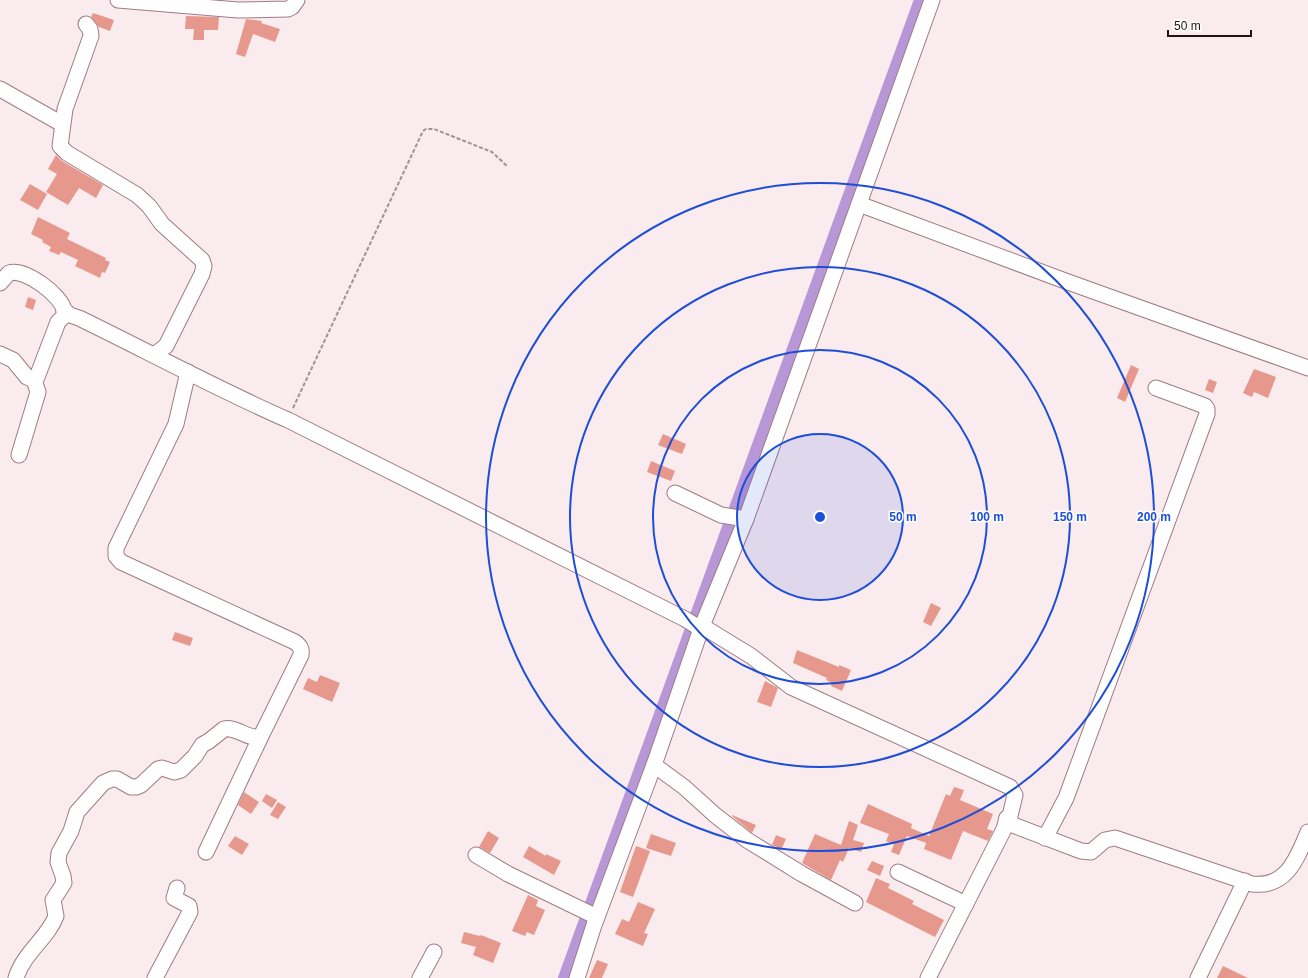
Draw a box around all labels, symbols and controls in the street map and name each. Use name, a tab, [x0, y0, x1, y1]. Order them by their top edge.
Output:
scale bar	[1168, 12, 1251, 38]
text: 50 m	[1174, 19, 1201, 33]
centre of rings	[813, 510, 827, 524]
text: 50 m	[889, 510, 917, 524]
text: 100 m	[970, 510, 1004, 524]
text: 150 m	[1053, 510, 1087, 524]
text: 200 m	[1137, 510, 1171, 524]

